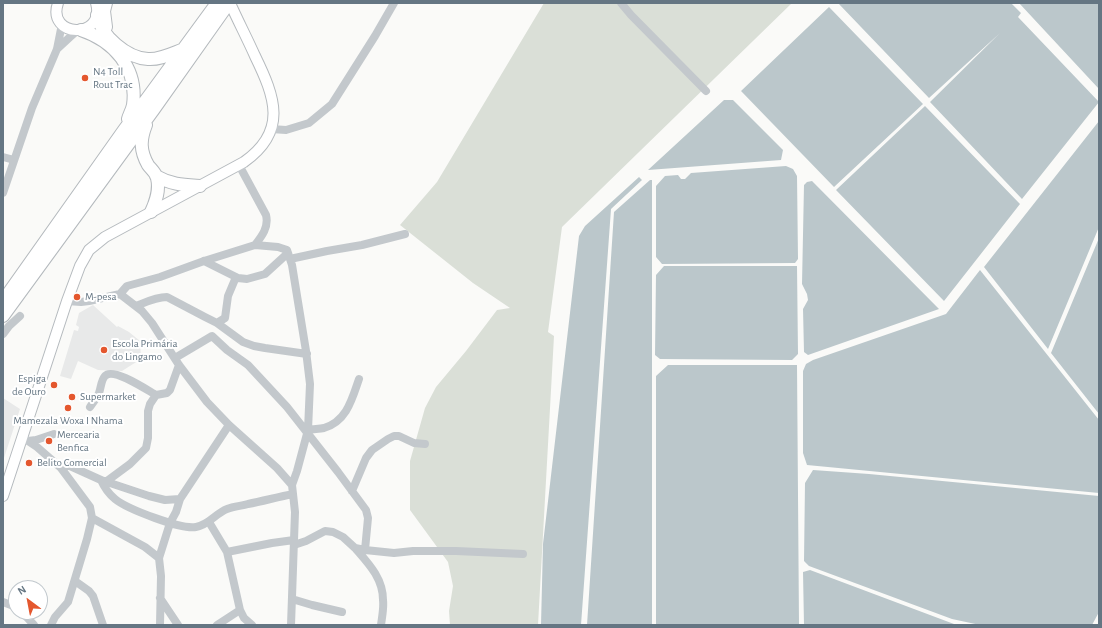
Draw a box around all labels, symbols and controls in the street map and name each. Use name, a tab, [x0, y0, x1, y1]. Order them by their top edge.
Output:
place label: N4 Toll Rout Trac	[93, 65, 132, 91]
marker: N4 Toll Rout Trac	[80, 73, 90, 83]
place label: M-pesa	[85, 290, 117, 304]
marker: M-pesa	[72, 292, 82, 302]
place label: Escola Primária do Lingamo	[112, 337, 177, 363]
marker: Escola Primária do Lingamo	[99, 345, 109, 355]
place label: Espiga de Ouro	[12, 372, 46, 398]
marker: Espiga de Ouro	[49, 380, 59, 390]
place label: Supermarket	[80, 390, 136, 404]
marker: Supermarket	[67, 392, 77, 402]
marker: Mamezala Woxa I Nhama	[63, 403, 73, 413]
place label: Mamezala Woxa I Nhama	[13, 414, 123, 428]
place label: Mercearia Benfica	[57, 428, 100, 454]
marker: Mercearia Benfica	[44, 436, 54, 446]
place label: Belito Comercial	[37, 456, 107, 470]
marker: Belito Comercial	[24, 458, 34, 468]
north arrow	[8, 580, 48, 620]
text: N	[16, 584, 28, 597]

